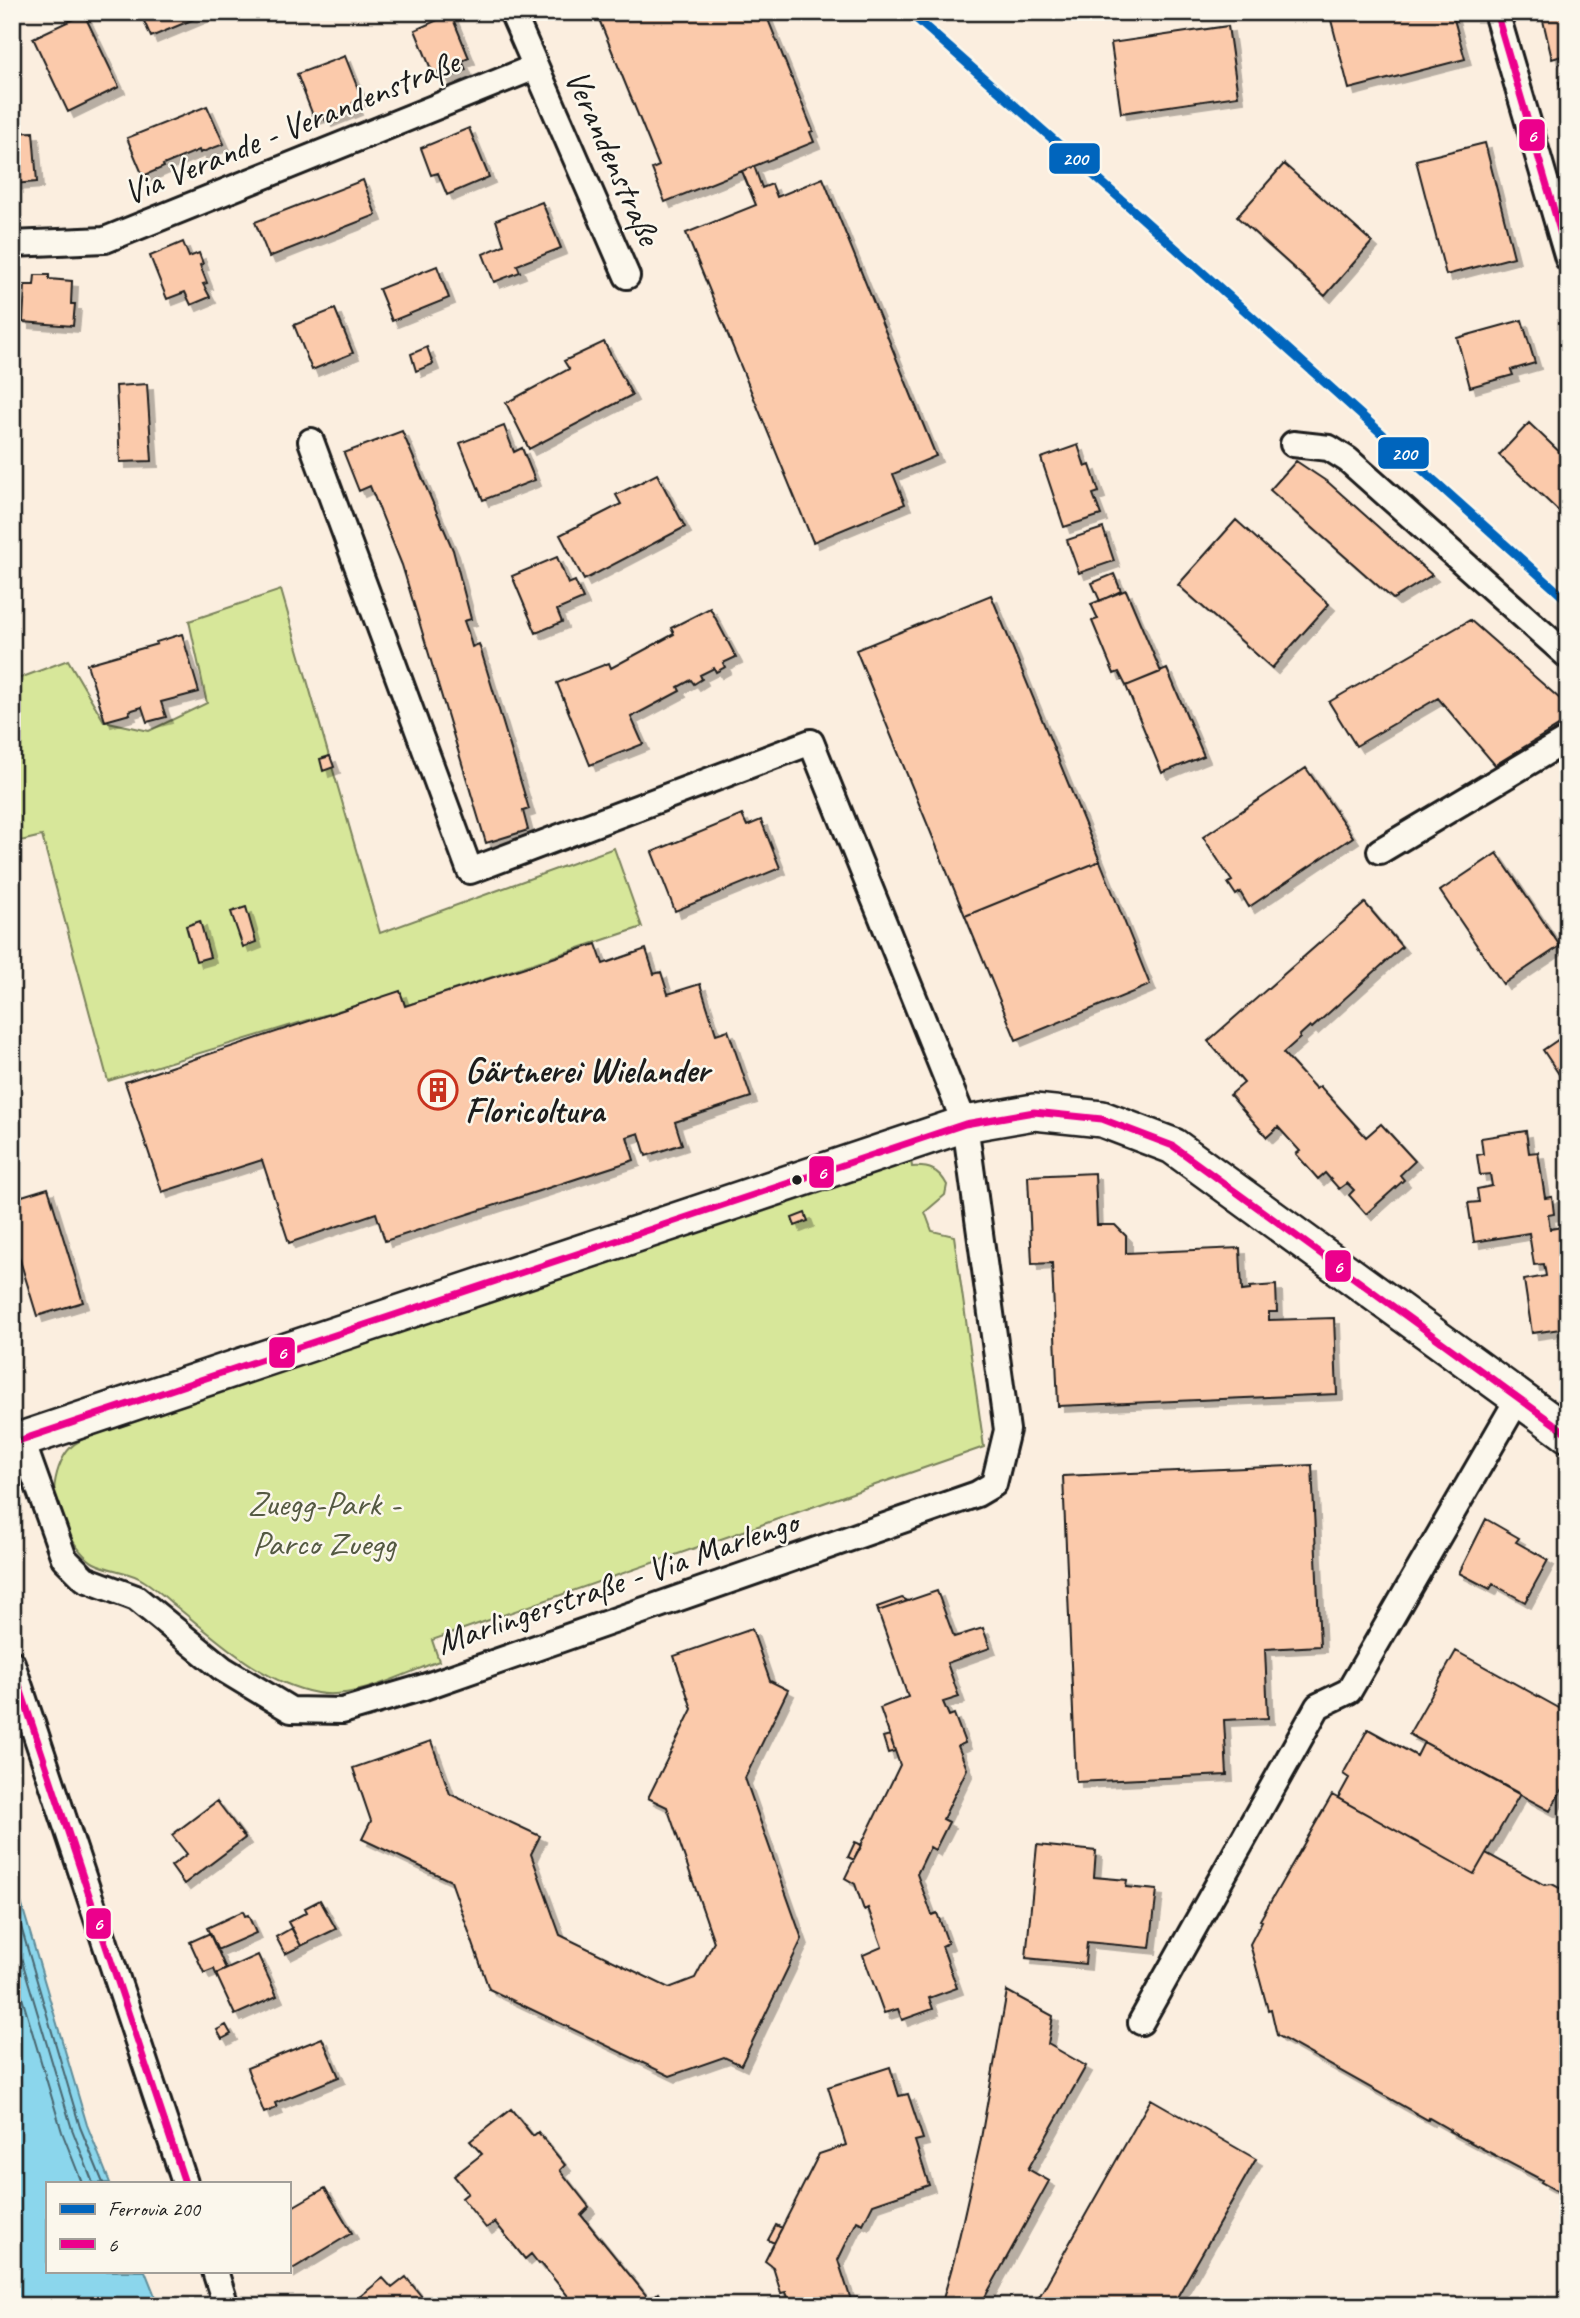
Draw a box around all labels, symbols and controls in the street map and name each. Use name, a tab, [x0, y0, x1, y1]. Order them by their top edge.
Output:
street label: Via Verande - Verandenstraße	[117, 38, 468, 215]
street label: Verandenstraße	[554, 62, 673, 254]
line badge: 6	[1518, 118, 1546, 152]
text: 6	[1528, 124, 1539, 148]
line badge: 200	[1048, 142, 1101, 175]
text: 200	[1062, 147, 1090, 171]
line badge: 200	[1377, 436, 1430, 470]
text: 200	[1391, 442, 1419, 466]
place label: Gärtnerei Wielander Floricoltura	[465, 1048, 713, 1133]
building icon: Gärtnerei Wielander Floricoltura	[417, 1069, 459, 1111]
line badge: 6	[808, 1155, 835, 1189]
text: 6	[818, 1161, 829, 1185]
unlabelled marker	[790, 1173, 804, 1187]
line badge: 6	[1324, 1249, 1352, 1283]
text: 6	[1334, 1255, 1345, 1279]
line badge: 6	[268, 1336, 296, 1369]
text: 6	[278, 1341, 289, 1365]
park label: Zuegg-Park - Parco Zuegg	[247, 1481, 402, 1566]
street label: Marlingerstraße - Via Marlengo	[431, 1498, 807, 1665]
line badge: 6	[85, 1907, 112, 1940]
text: 6	[94, 1912, 105, 1936]
legend	[46, 2182, 290, 2272]
text: Ferrovia 200	[108, 2196, 202, 2222]
text: 6	[108, 2232, 118, 2258]

